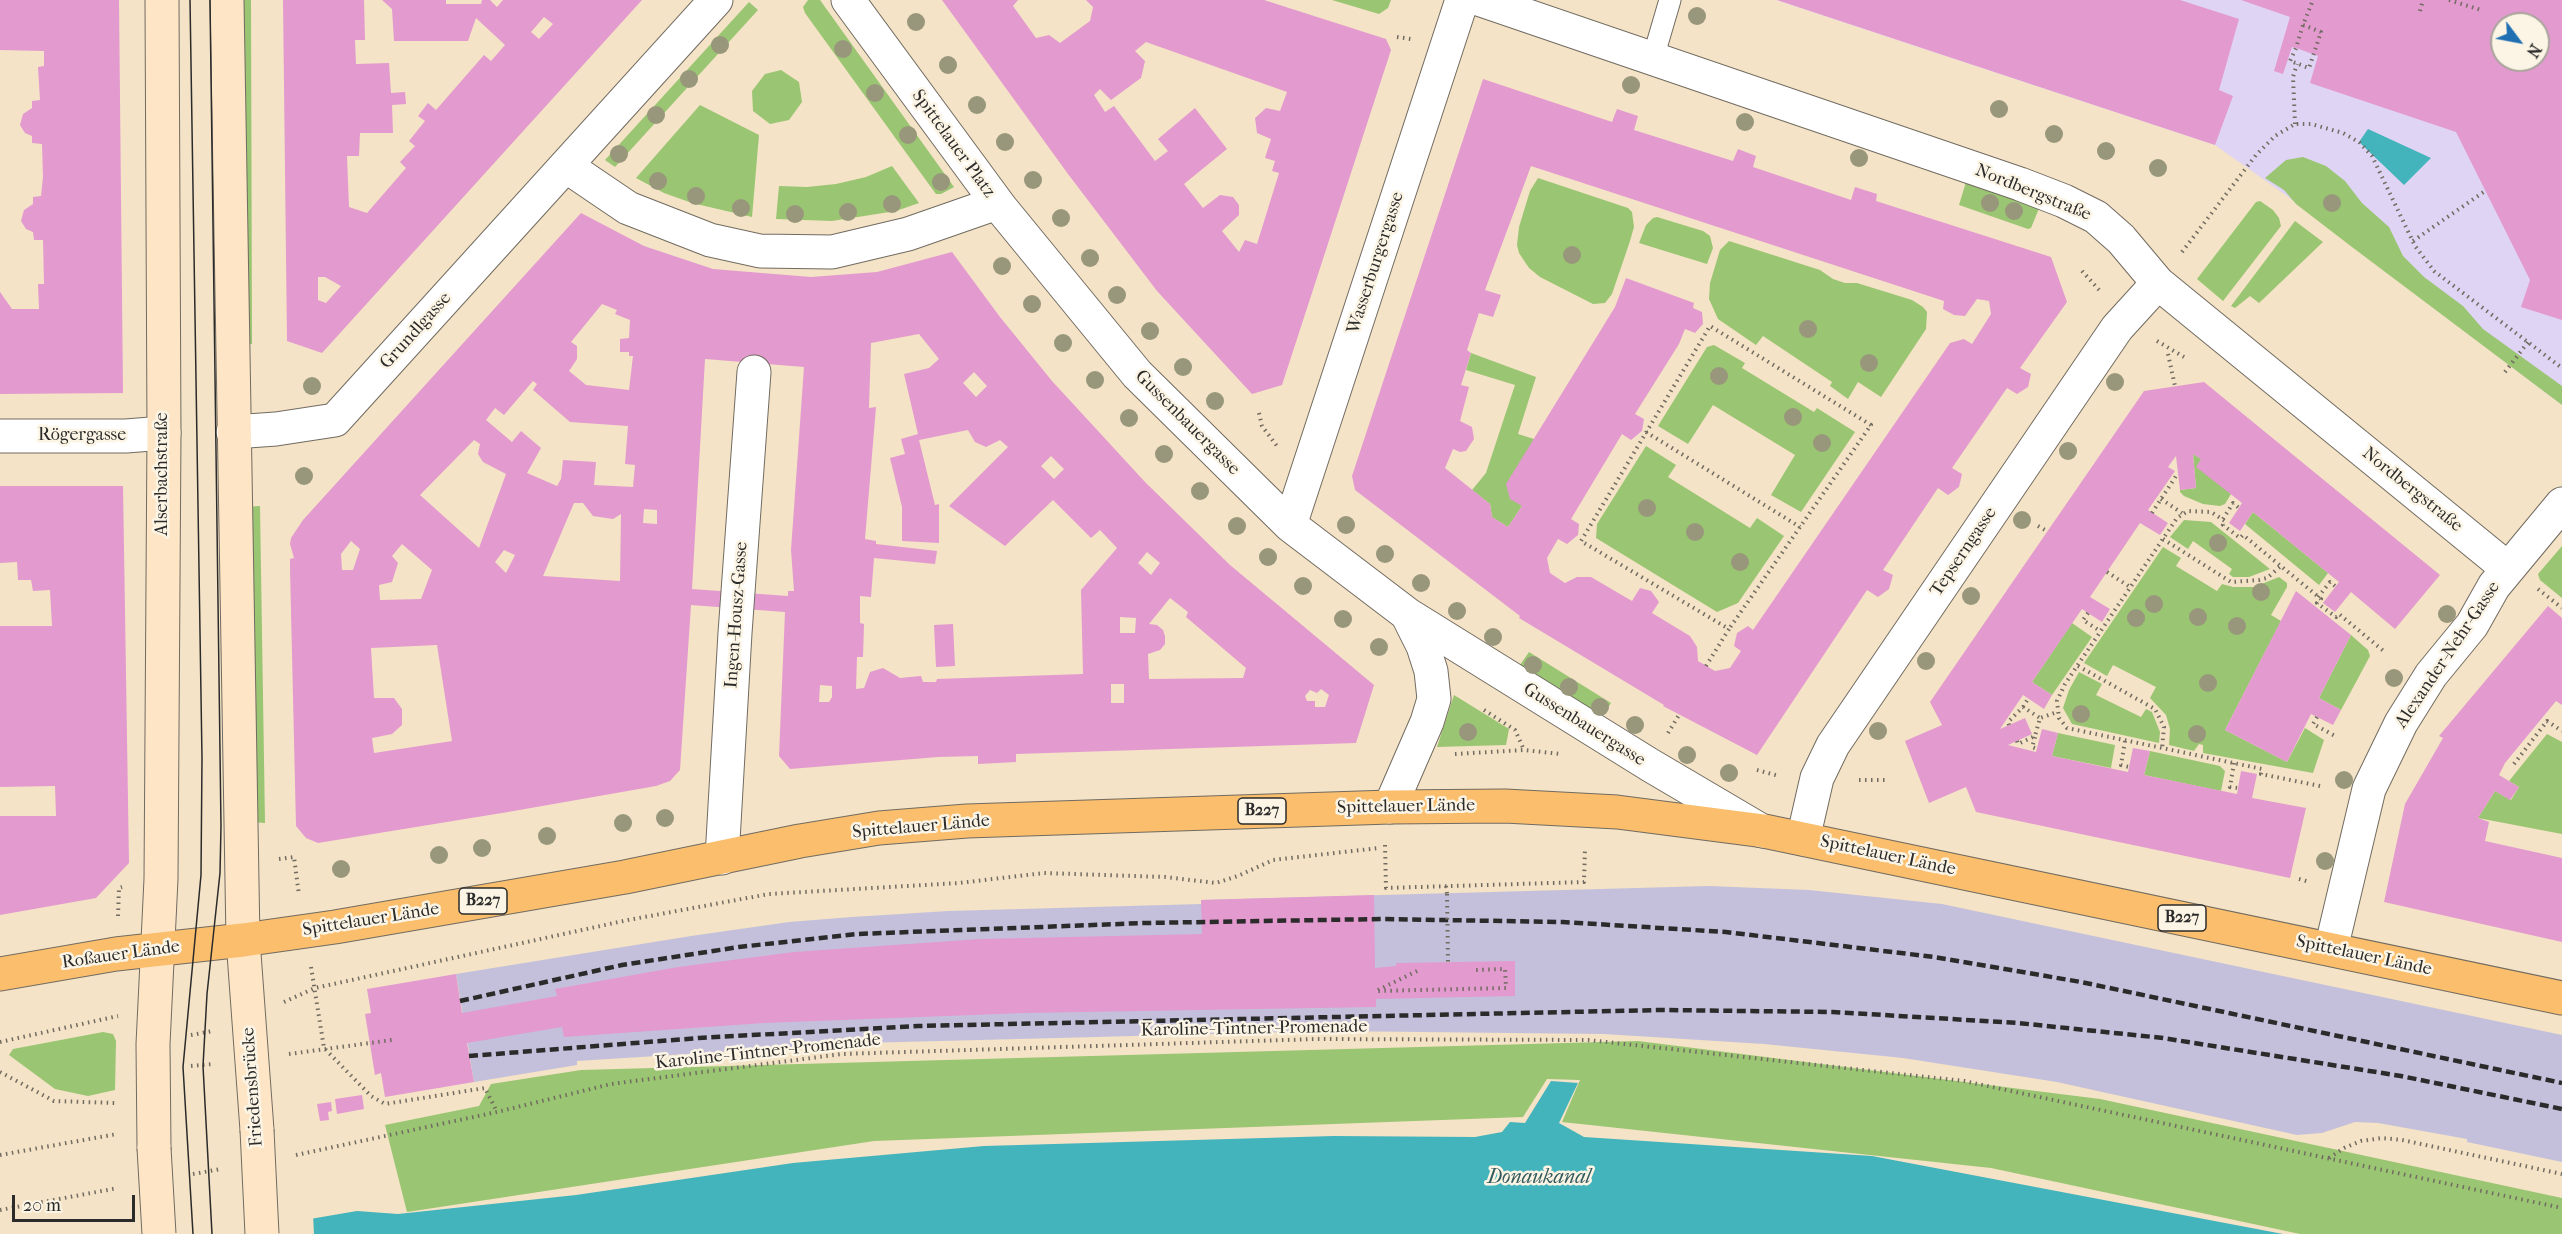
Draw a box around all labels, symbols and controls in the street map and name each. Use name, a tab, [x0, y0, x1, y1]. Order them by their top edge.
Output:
north arrow	[2490, 12, 2550, 72]
text: N	[2523, 41, 2545, 61]
street label: Spittelauer Platz	[907, 86, 999, 202]
street label: Nordbergstraße	[1972, 160, 2094, 226]
street label: Wasserburgergasse	[1343, 189, 1409, 337]
street label: Grundlgasse	[376, 288, 456, 374]
street label: Gussenbauergasse	[1130, 366, 1244, 480]
street label: Alserbachstraße	[152, 412, 174, 536]
street label: Rögergasse	[38, 425, 126, 447]
street label: Nordbergstraße	[2357, 443, 2467, 537]
street label: Tepserngasse	[1926, 503, 2002, 601]
street label: Ingen-Housz-Gasse	[721, 541, 753, 689]
street label: Alexander-Nehr-Gasse	[2391, 578, 2505, 732]
street label: Gussenbauergasse	[1519, 679, 1649, 771]
street label: Spittelauer Lände	[1337, 795, 1475, 819]
road number: B227	[1238, 798, 1286, 824]
street label: Spittelauer Lände	[851, 810, 991, 844]
street label: Spittelauer Lände	[1818, 831, 1958, 881]
road number: B227	[459, 888, 507, 914]
street label: Spittelauer Lände	[301, 899, 441, 941]
road number: B227	[2158, 905, 2206, 931]
street label: Spittelauer Lände	[2294, 931, 2434, 981]
street label: Roßauer Lände	[61, 936, 181, 974]
street label: Karoline-Tintner-Promenade	[1141, 1016, 1367, 1042]
street label: Friedensbrücke	[238, 1026, 268, 1148]
street label: Karoline-Tintner-Promenade	[654, 1029, 882, 1075]
water label: Donaukanal	[1487, 1166, 1591, 1190]
scale bar	[15, 1183, 138, 1221]
text: 20 m	[23, 1195, 61, 1216]

